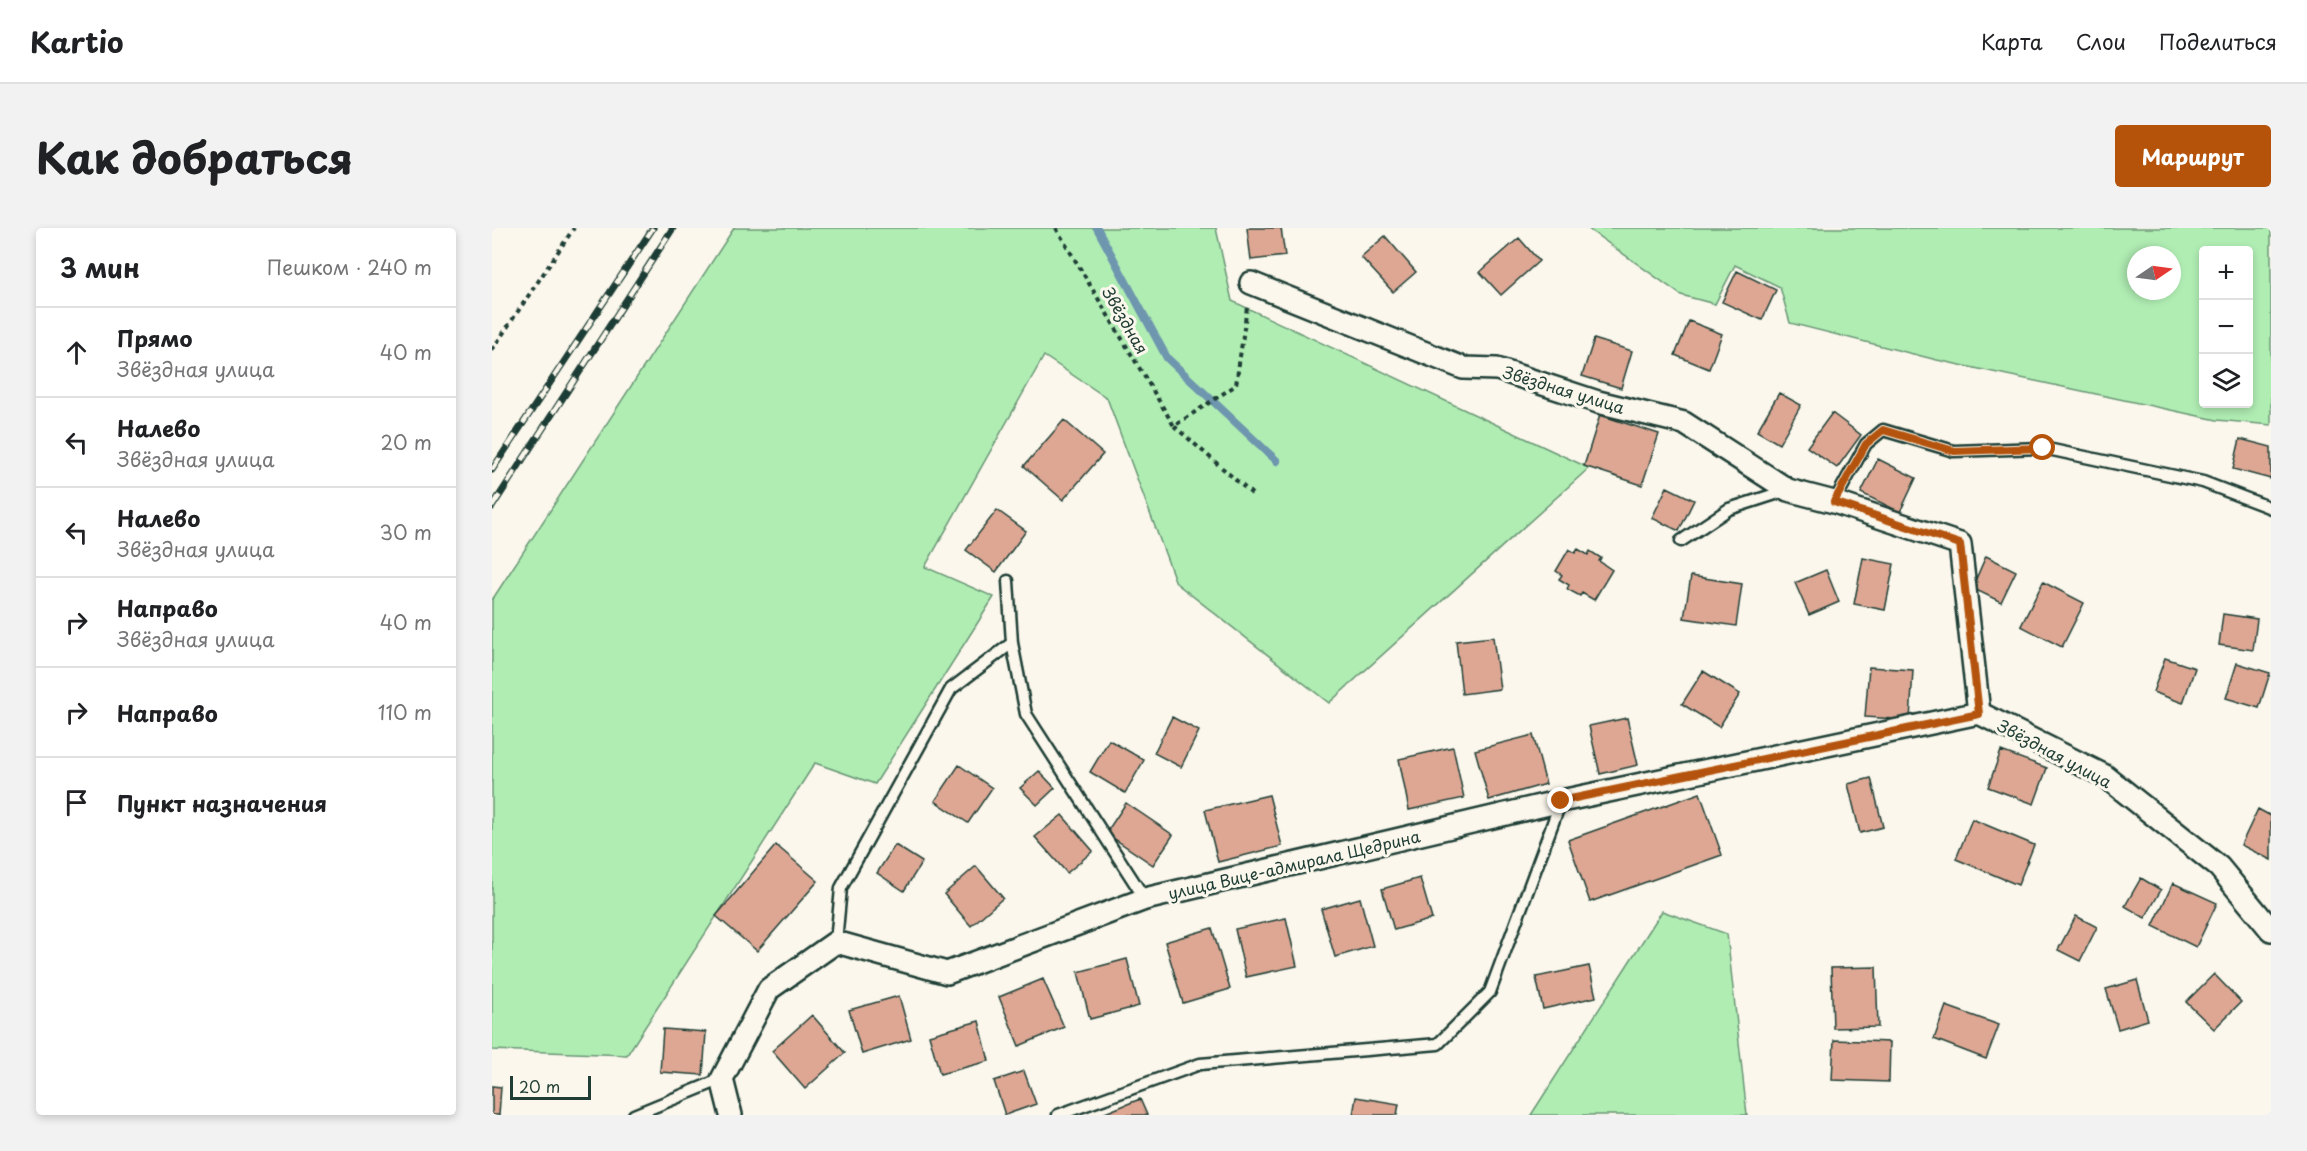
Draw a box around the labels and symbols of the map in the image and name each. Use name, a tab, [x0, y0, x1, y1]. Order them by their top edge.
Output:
north arrow	[2127, 246, 2181, 300]
street label: Звёздная	[1097, 282, 1155, 358]
street label: Звёздная улица	[1500, 359, 1628, 419]
route start	[2029, 434, 2055, 460]
street label: Звёздная улица	[1994, 713, 2116, 793]
route end	[1547, 787, 1573, 813]
street label: улица Вице-адмирала Щедрина	[1165, 823, 1423, 905]
scale bar	[510, 1073, 591, 1100]

